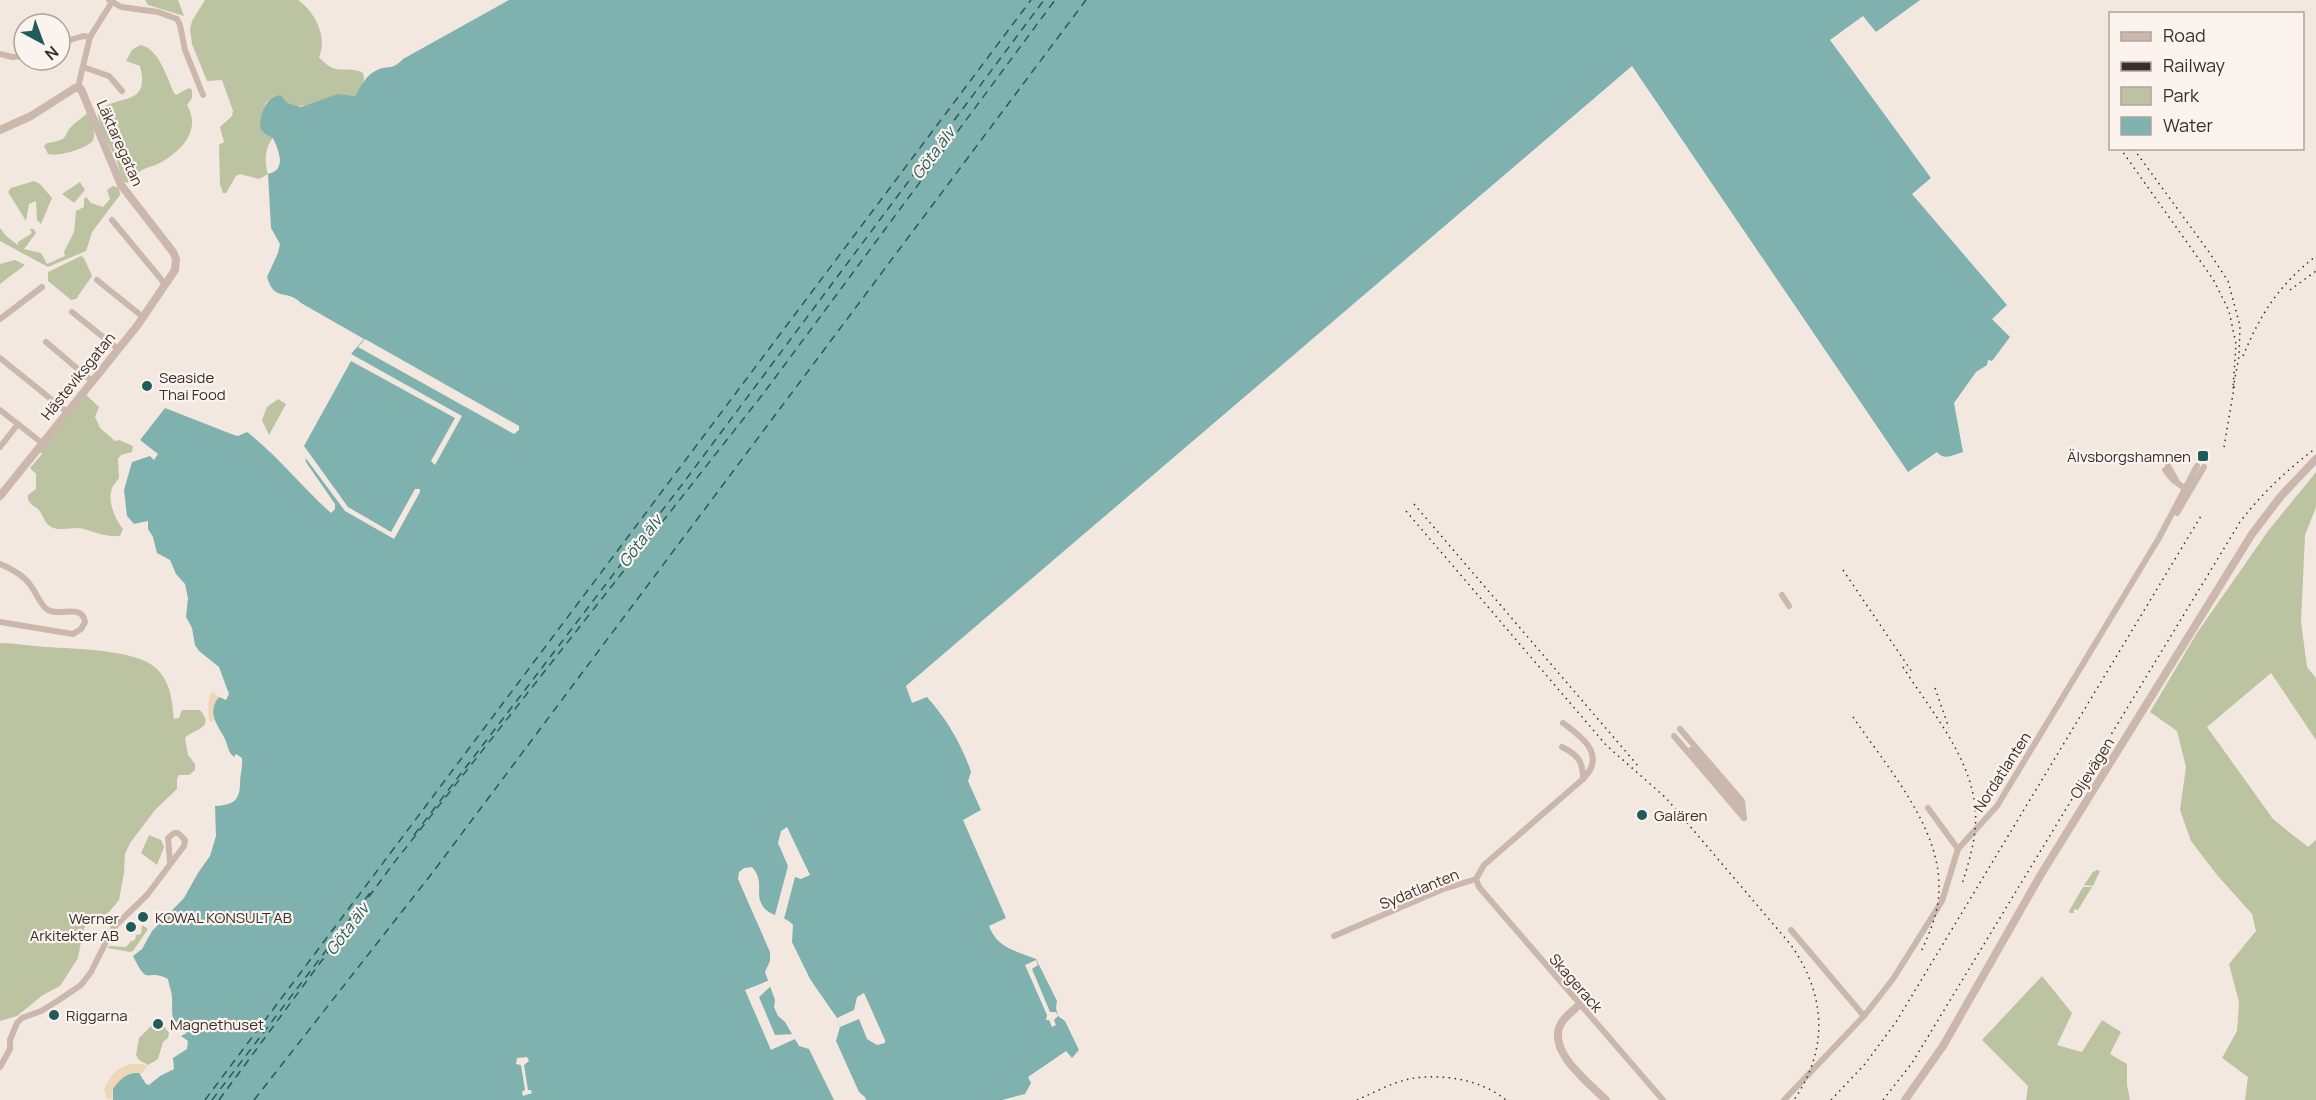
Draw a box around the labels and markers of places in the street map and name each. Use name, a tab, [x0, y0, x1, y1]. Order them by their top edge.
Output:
place label: Seaside Thai Food	[159, 367, 226, 405]
marker: Seaside Thai Food	[140, 379, 154, 393]
place label: Älvsborgshamnen	[2067, 446, 2191, 467]
marker: Älvsborgshamnen	[2196, 449, 2210, 463]
place label: Galären	[1654, 805, 1708, 826]
marker: Galären	[1635, 808, 1649, 822]
place label: KOWAL KONSULT AB	[155, 907, 292, 928]
place label: Werner Arkitekter AB	[30, 908, 120, 946]
marker: KOWAL KONSULT AB	[136, 910, 150, 924]
marker: Werner Arkitekter AB	[124, 920, 138, 934]
place label: Riggarna	[66, 1005, 128, 1026]
marker: Riggarna	[47, 1008, 61, 1022]
place label: Magnethuset	[170, 1014, 264, 1035]
marker: Magnethuset	[151, 1017, 165, 1031]

